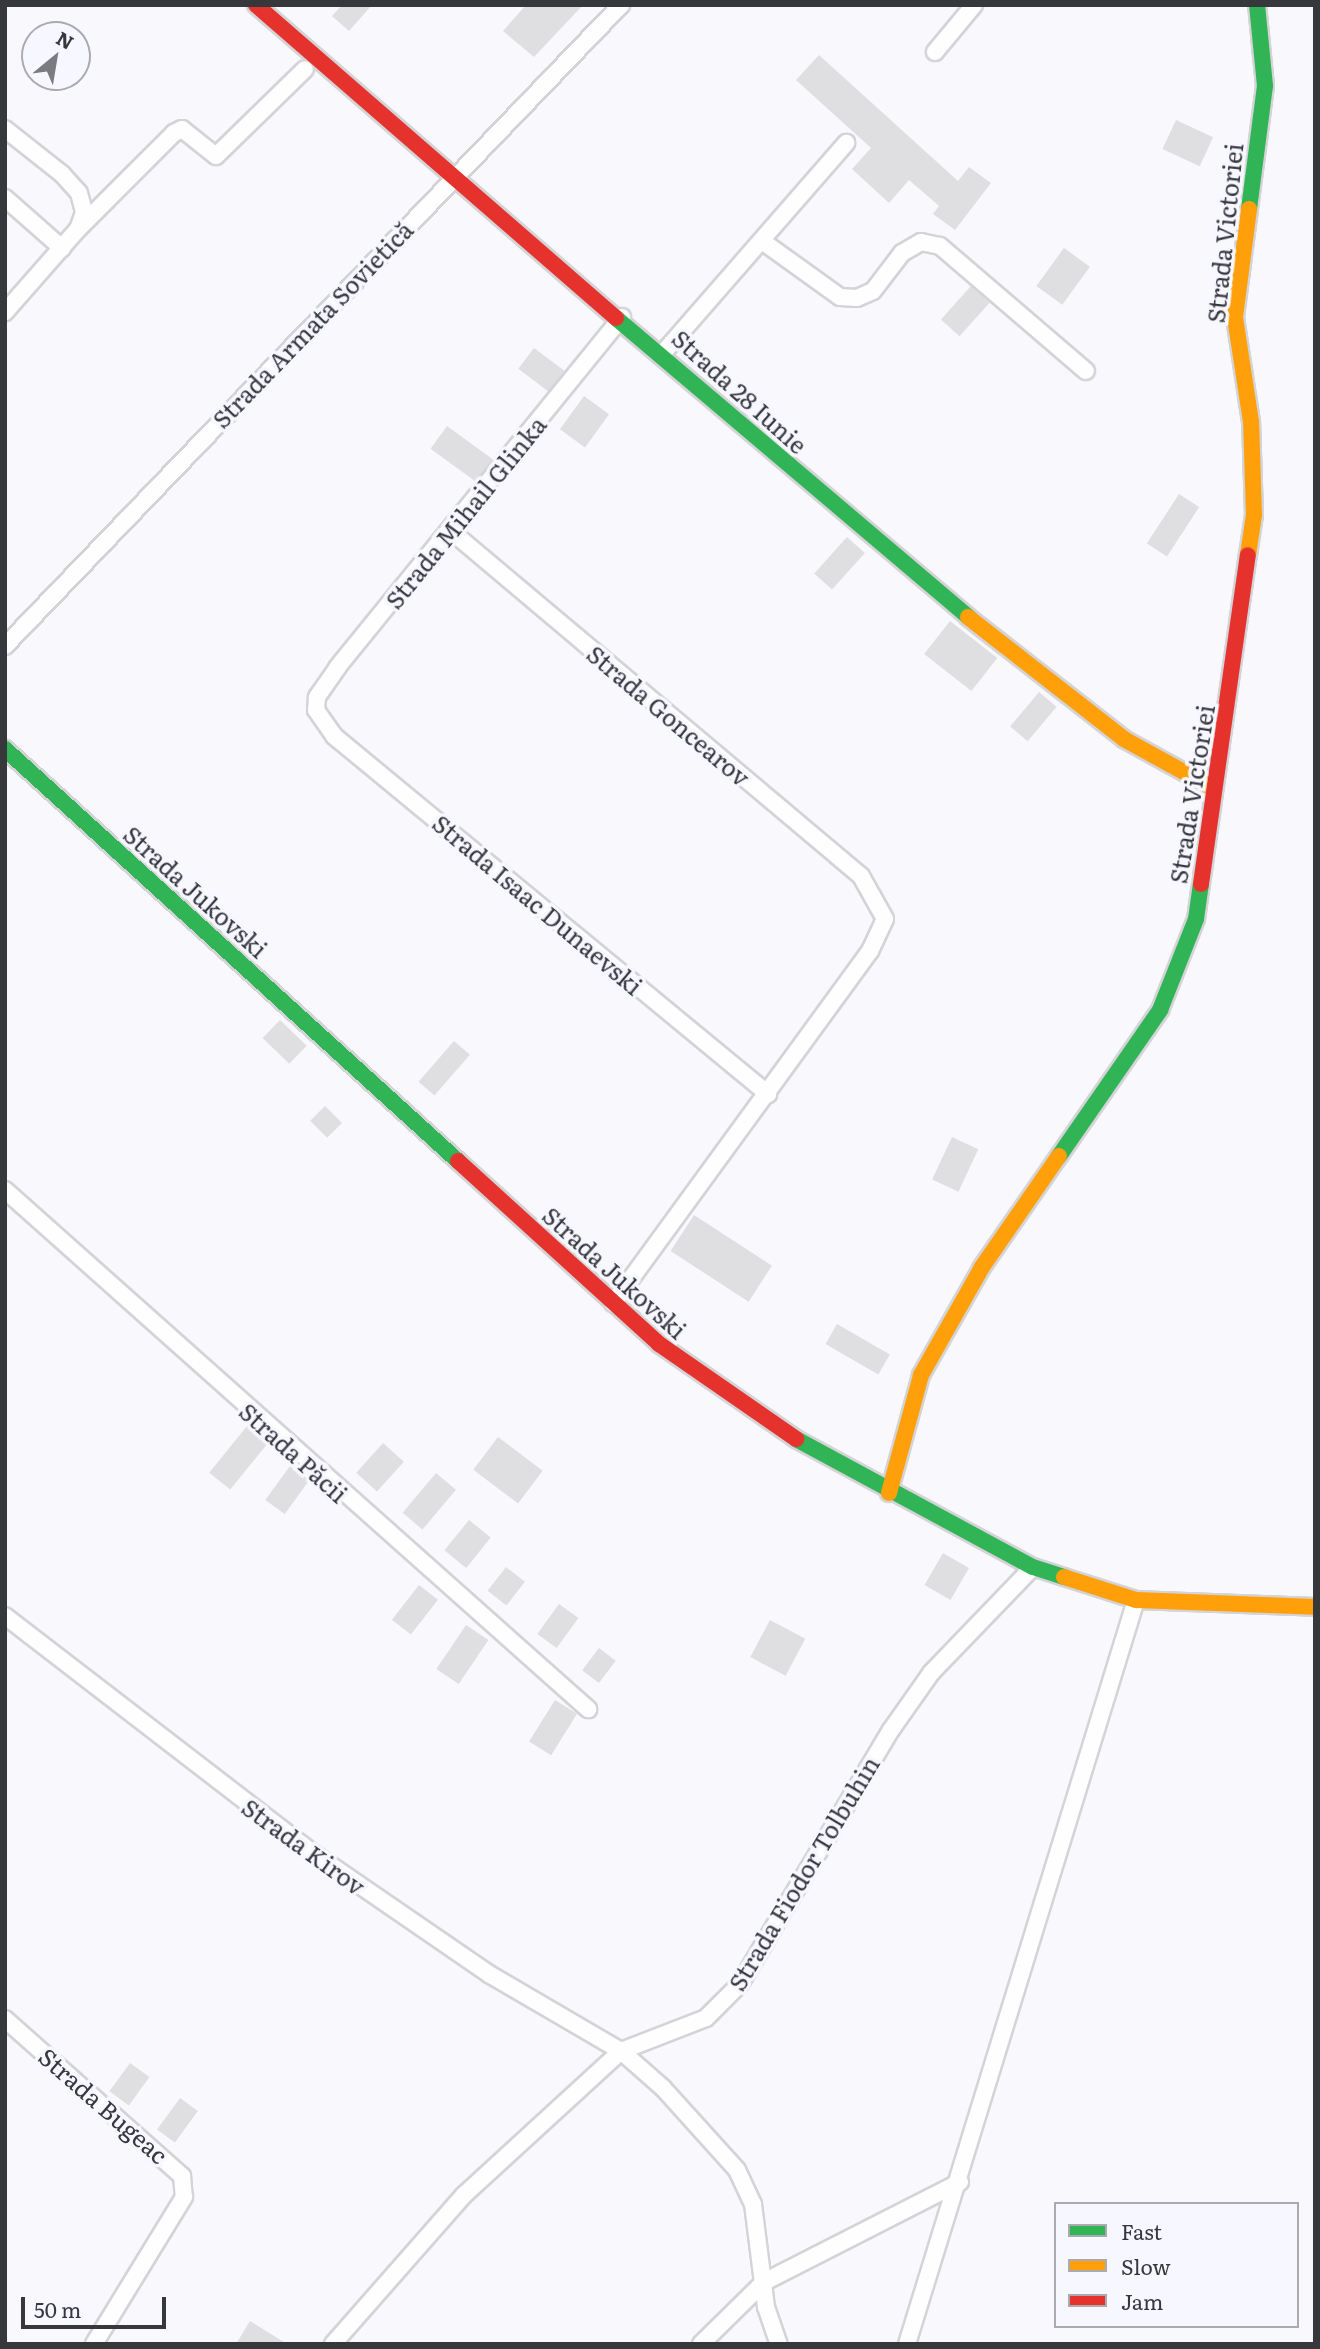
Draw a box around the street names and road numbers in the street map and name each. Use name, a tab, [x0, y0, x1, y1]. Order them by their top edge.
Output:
street label: Strada Victoriei	[1200, 142, 1248, 324]
street label: Strada Armata Sovietică	[206, 215, 418, 433]
street label: Strada 28 Iunie	[667, 323, 813, 459]
street label: Strada Mihail Glinka	[379, 410, 551, 614]
street label: Strada Goncearov	[582, 639, 756, 791]
street label: Strada Victoriei	[1163, 703, 1219, 885]
street label: Strada Isaac Dunaevski	[427, 808, 649, 1000]
street label: Strada Jukovski	[118, 819, 274, 963]
street label: Strada Jukovski	[537, 1200, 693, 1344]
street label: Strada Păcii	[234, 1396, 354, 1508]
street label: Strada Fiodor Tolbuhin	[722, 1751, 884, 1995]
street label: Strada Kirov	[237, 1792, 371, 1900]
street label: Strada Bugeac	[34, 2041, 174, 2169]

